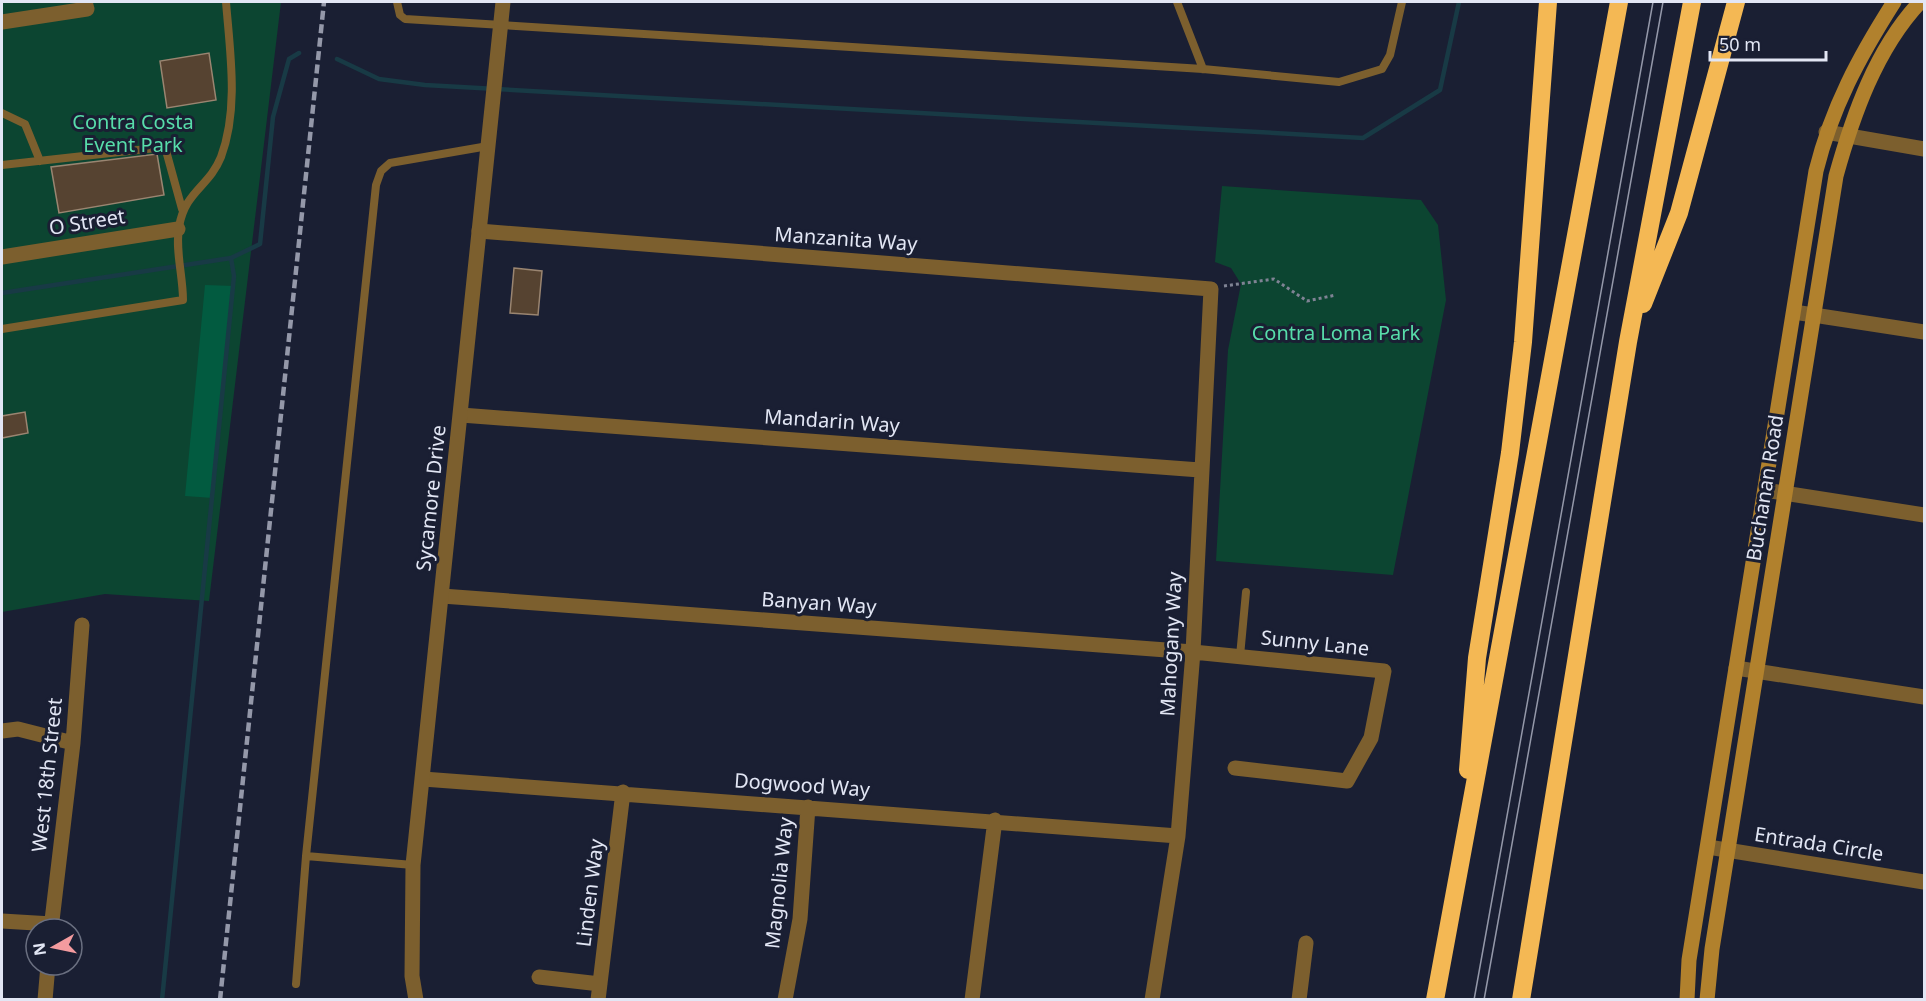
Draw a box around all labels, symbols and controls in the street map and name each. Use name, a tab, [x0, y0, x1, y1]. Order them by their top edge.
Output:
scale bar	[1710, 24, 1826, 62]
text: 50 m	[1719, 32, 1761, 56]
park label: Contra Costa Event Park	[72, 108, 194, 158]
street label: O Street	[47, 202, 127, 241]
street label: Manzanita Way	[774, 220, 919, 257]
park label: Contra Loma Park	[1252, 319, 1421, 346]
street label: Mandarin Way	[763, 402, 902, 439]
street label: Buchanan Road	[1740, 413, 1789, 563]
street label: Sycamore Drive	[409, 424, 452, 572]
street label: Mahogany Way	[1153, 570, 1188, 717]
street label: Banyan Way	[761, 585, 878, 620]
street label: Sunny Lane	[1260, 623, 1371, 662]
street label: West 18th Street	[25, 696, 68, 853]
street label: Dogwood Way	[733, 766, 872, 803]
street label: Magnolia Way	[758, 815, 799, 950]
street label: Entrada Circle	[1753, 820, 1885, 867]
street label: Linden Way	[569, 837, 610, 949]
north arrow	[24, 917, 84, 977]
text: N	[27, 941, 51, 957]

